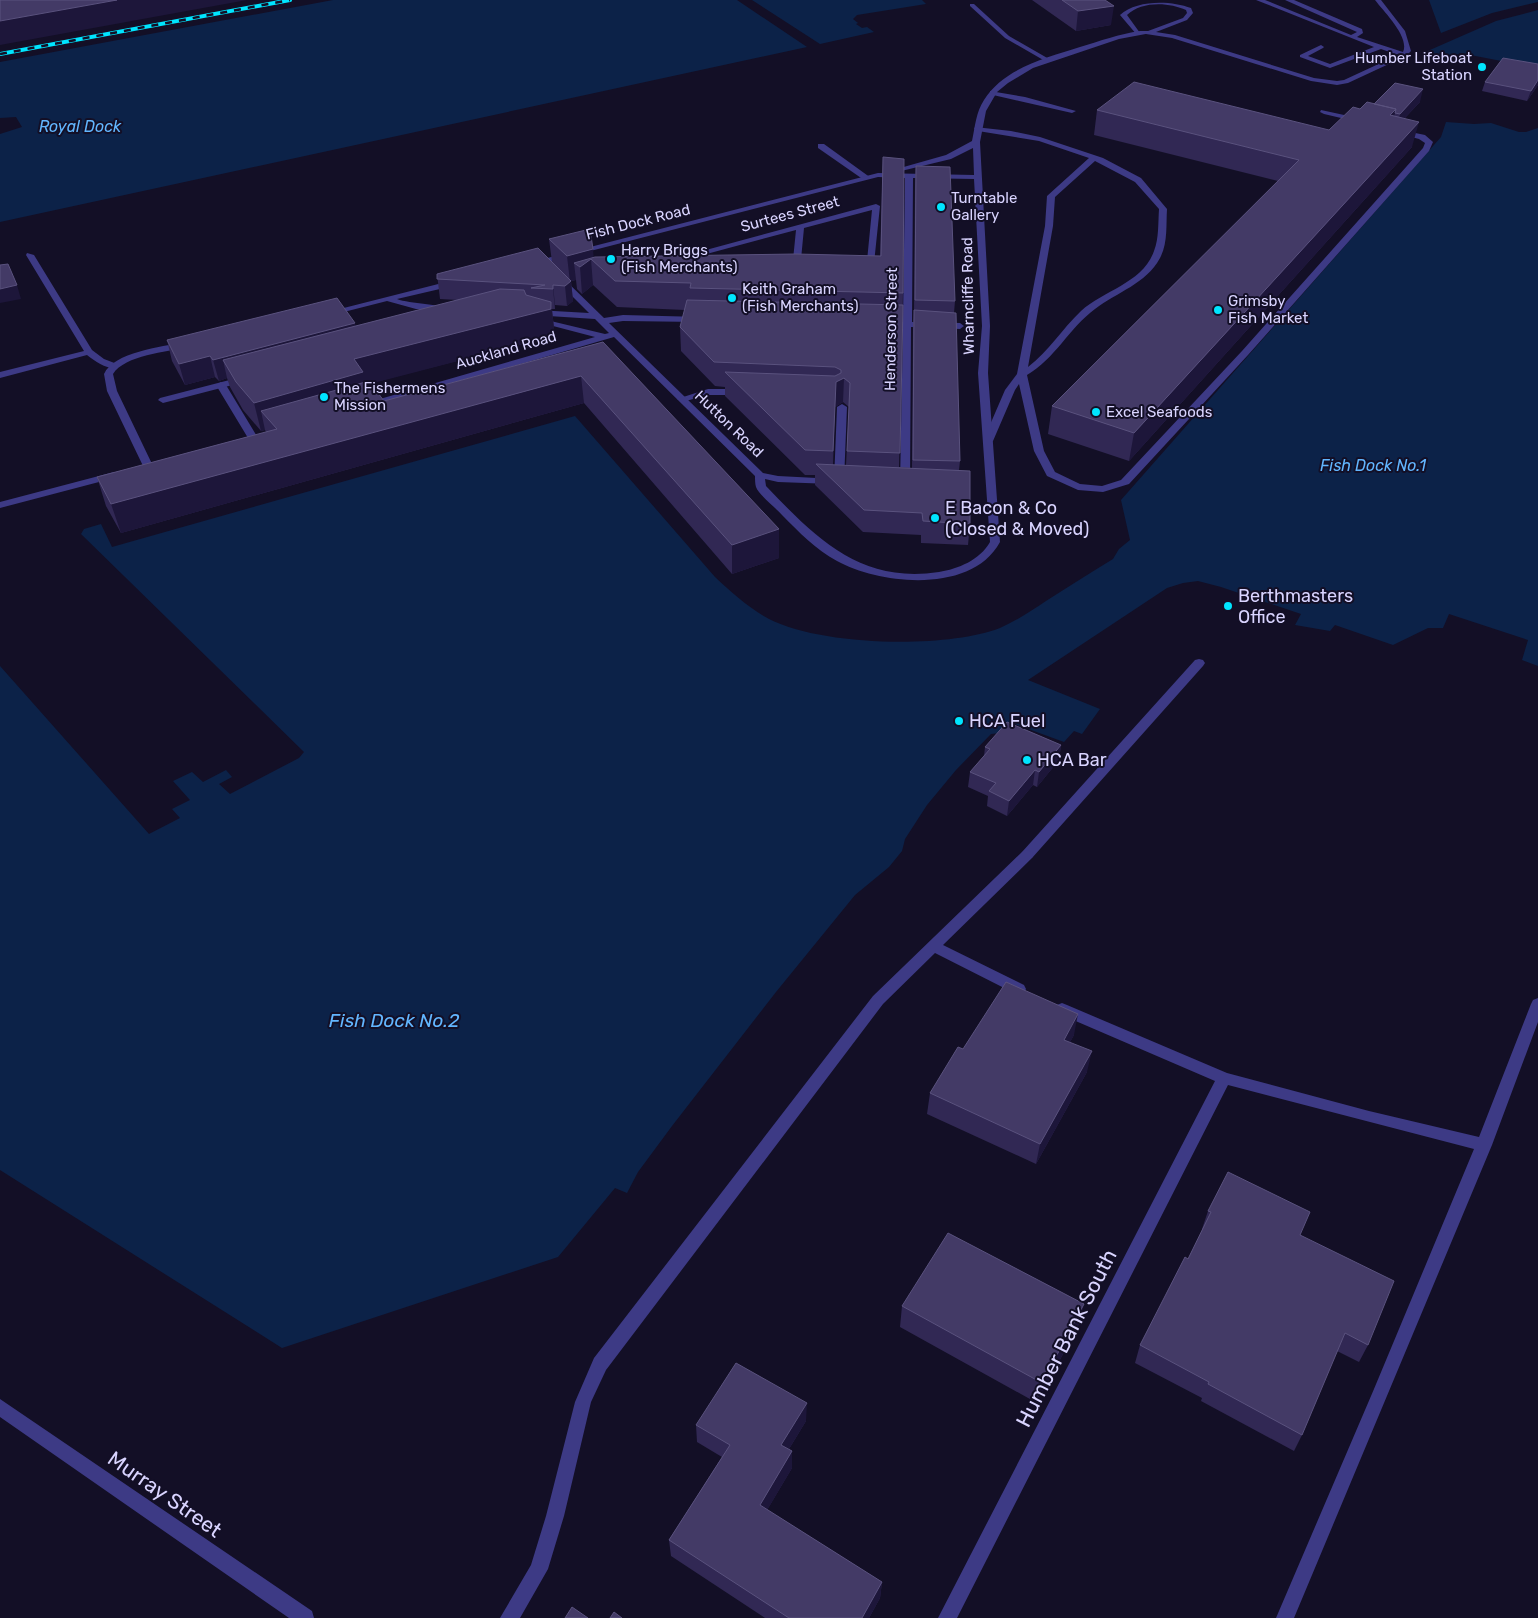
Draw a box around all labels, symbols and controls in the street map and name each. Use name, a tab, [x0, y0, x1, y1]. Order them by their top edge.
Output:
place label: Humber Lifeboat Station	[1355, 49, 1472, 84]
marker: Humber Lifeboat Station	[1476, 61, 1488, 73]
water label: Royal Dock	[39, 117, 122, 136]
place label: Turntable Gallery	[951, 189, 1017, 224]
street label: Surtees Street	[739, 192, 841, 236]
street label: Fish Dock Road	[584, 200, 692, 244]
marker: Turntable Gallery	[935, 201, 947, 213]
street label: Wharncliffe Road	[958, 237, 978, 355]
place label: Harry Briggs (Fish Merchants)	[621, 241, 737, 276]
marker: Harry Briggs (Fish Merchants)	[605, 253, 617, 265]
street label: Henderson Street	[881, 267, 901, 391]
place label: Keith Graham (Fish Merchants)	[742, 280, 858, 315]
marker: Keith Graham (Fish Merchants)	[726, 292, 738, 304]
place label: Grimsby Fish Market	[1228, 292, 1308, 327]
marker: Grimsby Fish Market	[1212, 304, 1224, 316]
street label: Auckland Road	[453, 327, 559, 373]
place label: The Fishermens Mission	[334, 379, 446, 414]
street label: Hutton Road	[691, 387, 767, 461]
marker: The Fishermens Mission	[318, 391, 330, 403]
place label: Excel Seafoods	[1106, 403, 1213, 421]
marker: Excel Seafoods	[1090, 406, 1102, 418]
water label: Fish Dock No.1	[1320, 456, 1426, 475]
place label: E Bacon & Co (Closed & Moved)	[945, 497, 1089, 540]
marker: E Bacon & Co (Closed & Moved)	[929, 512, 941, 524]
place label: Berthmasters Office	[1238, 585, 1353, 628]
marker: Berthmasters Office	[1222, 600, 1234, 612]
place label: HCA Fuel	[969, 710, 1045, 732]
marker: HCA Fuel	[953, 715, 965, 727]
place label: HCA Bar	[1037, 749, 1107, 771]
marker: HCA Bar	[1021, 754, 1033, 766]
water label: Fish Dock No.2	[329, 1009, 460, 1032]
street label: Humber Bank South	[1010, 1245, 1122, 1431]
street label: Murray Street	[103, 1446, 227, 1542]

